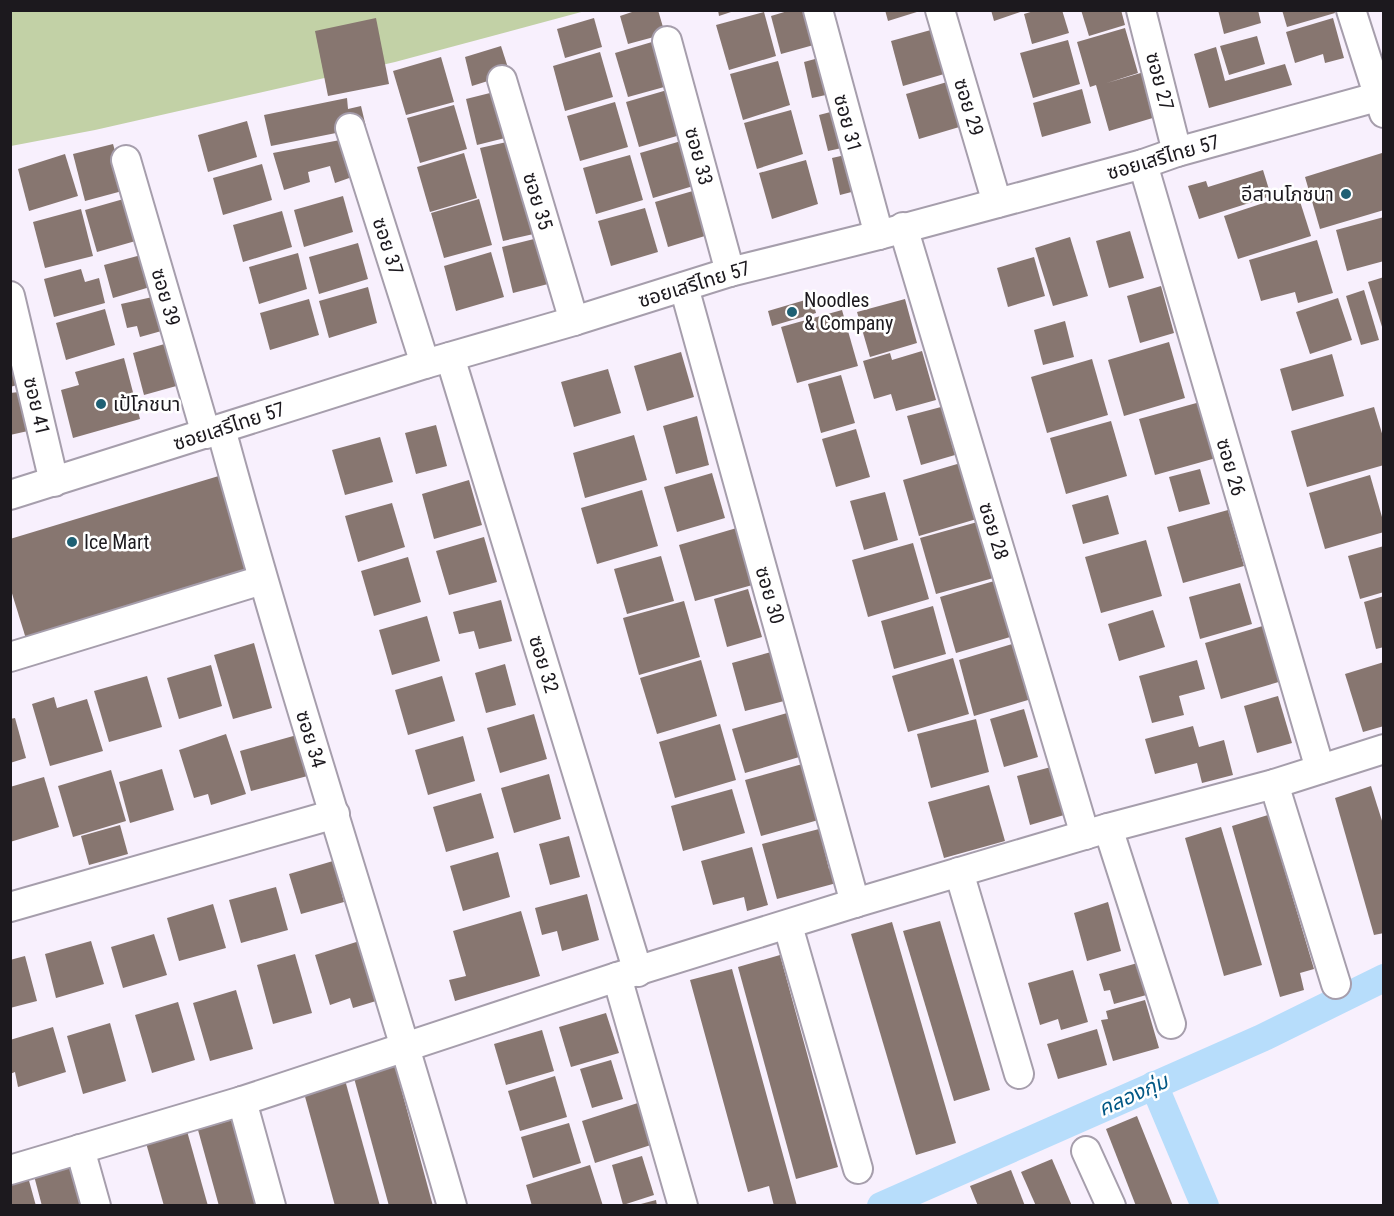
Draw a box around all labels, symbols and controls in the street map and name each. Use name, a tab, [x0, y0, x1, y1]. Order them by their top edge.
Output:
street label: ซอย 27	[1141, 49, 1179, 113]
street label: ซอย 29	[949, 75, 989, 139]
street label: ซอย 31	[829, 91, 867, 155]
street label: ซอย 33	[680, 124, 718, 188]
street label: ซอยเสรีไทย 57	[1104, 129, 1222, 185]
street label: ซอย 35	[518, 169, 558, 233]
place label: อีสานโภชนา	[1241, 182, 1334, 206]
marker: อีสานโภชนา	[1339, 187, 1353, 201]
street label: ซอย 37	[367, 214, 409, 278]
street label: ซอยเสรีไทย 57	[635, 256, 753, 312]
street label: ซอย 39	[146, 265, 186, 329]
place label: Noodles & Company	[804, 288, 893, 335]
marker: Noodles & Company	[785, 305, 799, 319]
street label: ซอย 41	[19, 375, 55, 437]
place label: เป้โภชนา	[113, 392, 180, 416]
marker: เป้โภชนา	[94, 397, 108, 411]
street label: ซอยเสรีไทย 57	[170, 397, 288, 455]
street label: ซอย 26	[1211, 435, 1251, 499]
street label: ซอย 28	[974, 499, 1014, 563]
place label: Ice Mart	[84, 530, 149, 554]
marker: Ice Mart	[65, 535, 79, 549]
street label: ซอย 30	[750, 563, 790, 627]
street label: ซอย 32	[524, 632, 564, 696]
street label: ซอย 34	[291, 707, 331, 771]
water label: คลองกุ่ม	[1094, 1068, 1174, 1122]

